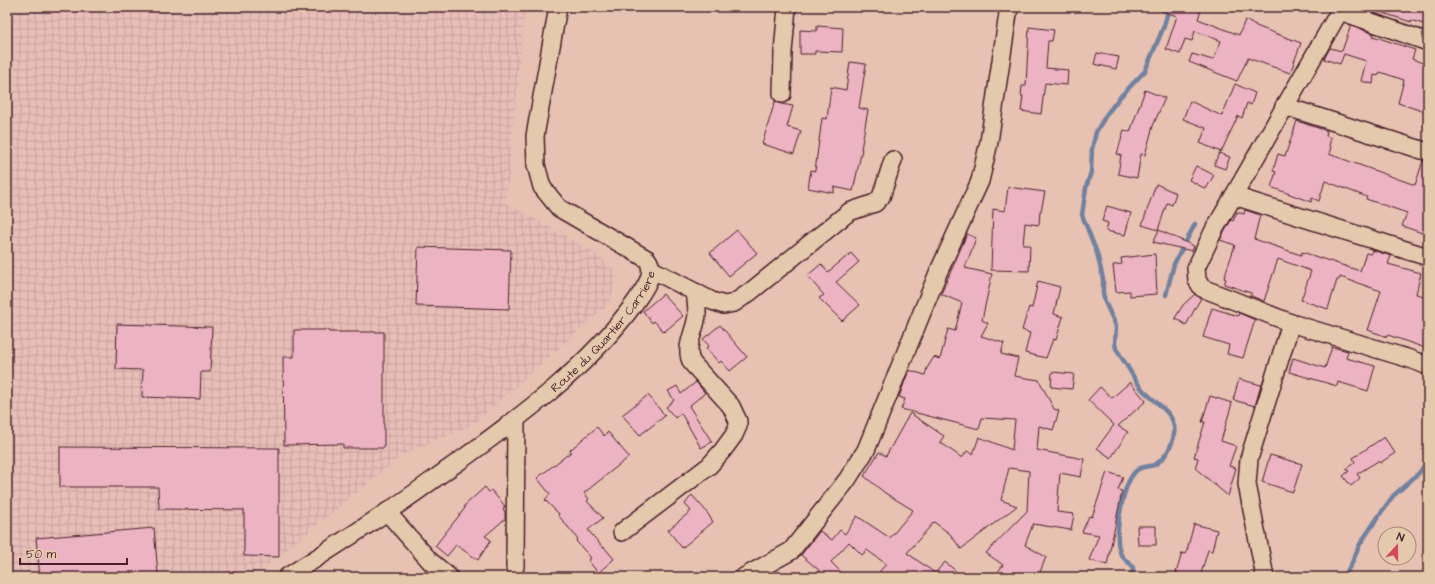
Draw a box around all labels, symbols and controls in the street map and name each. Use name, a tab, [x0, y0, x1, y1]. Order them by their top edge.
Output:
street label: Route du Quartier Carriere	[547, 269, 659, 396]
north arrow	[1377, 526, 1417, 566]
text: N	[1394, 529, 1406, 545]
scale bar	[20, 540, 127, 566]
text: 50 m	[26, 546, 57, 563]

